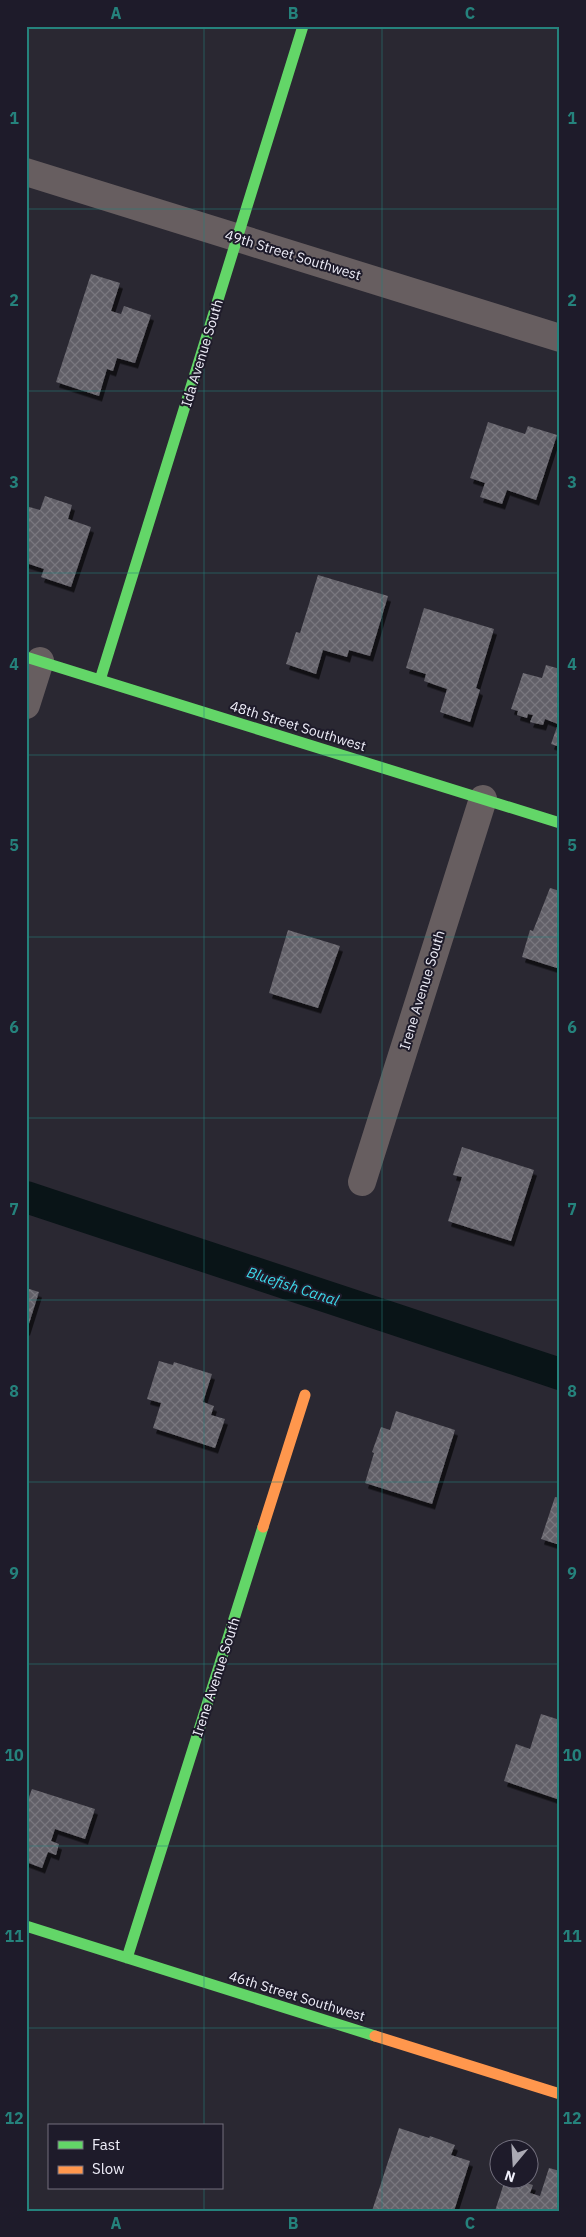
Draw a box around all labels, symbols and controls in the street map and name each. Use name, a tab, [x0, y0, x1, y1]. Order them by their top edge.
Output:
text: A	[111, 3, 122, 23]
text: B	[288, 3, 299, 23]
text: C	[465, 3, 475, 23]
text: 1	[9, 108, 19, 128]
text: 1	[567, 108, 577, 128]
street label: 49th Street Southwest	[223, 226, 363, 284]
text: 2	[9, 290, 19, 310]
text: 2	[567, 290, 577, 310]
street label: Ida Avenue South	[177, 297, 227, 409]
text: 3	[9, 472, 19, 492]
text: 3	[567, 472, 577, 492]
text: 4	[9, 654, 19, 674]
text: 4	[567, 654, 577, 674]
street label: 48th Street Southwest	[228, 697, 368, 755]
text: 5	[9, 835, 19, 855]
text: 5	[567, 835, 577, 855]
street label: Irene Avenue South	[395, 928, 449, 1052]
text: 6	[9, 1017, 19, 1037]
text: 6	[567, 1017, 577, 1037]
text: 7	[9, 1199, 19, 1219]
text: 7	[567, 1199, 577, 1219]
water label: Bluefish Canal	[245, 1262, 341, 1310]
text: 8	[9, 1381, 19, 1401]
text: 8	[567, 1381, 577, 1401]
text: 9	[9, 1563, 19, 1583]
text: 9	[567, 1563, 577, 1583]
street label: Irene Avenue South	[188, 1615, 244, 1739]
text: 10	[4, 1745, 24, 1765]
text: 10	[562, 1745, 582, 1765]
text: 11	[4, 1926, 24, 1946]
text: 11	[562, 1926, 582, 1946]
street label: 46th Street Southwest	[227, 1967, 367, 2025]
text: 12	[4, 2108, 24, 2128]
text: 12	[562, 2108, 582, 2128]
legend	[48, 2124, 222, 2190]
text: Fast	[92, 2135, 120, 2154]
north arrow	[488, 2140, 538, 2190]
text: Slow	[92, 2159, 125, 2178]
text: N	[502, 2166, 518, 2186]
text: A	[111, 2213, 122, 2233]
text: B	[288, 2213, 299, 2233]
text: C	[465, 2213, 475, 2233]

